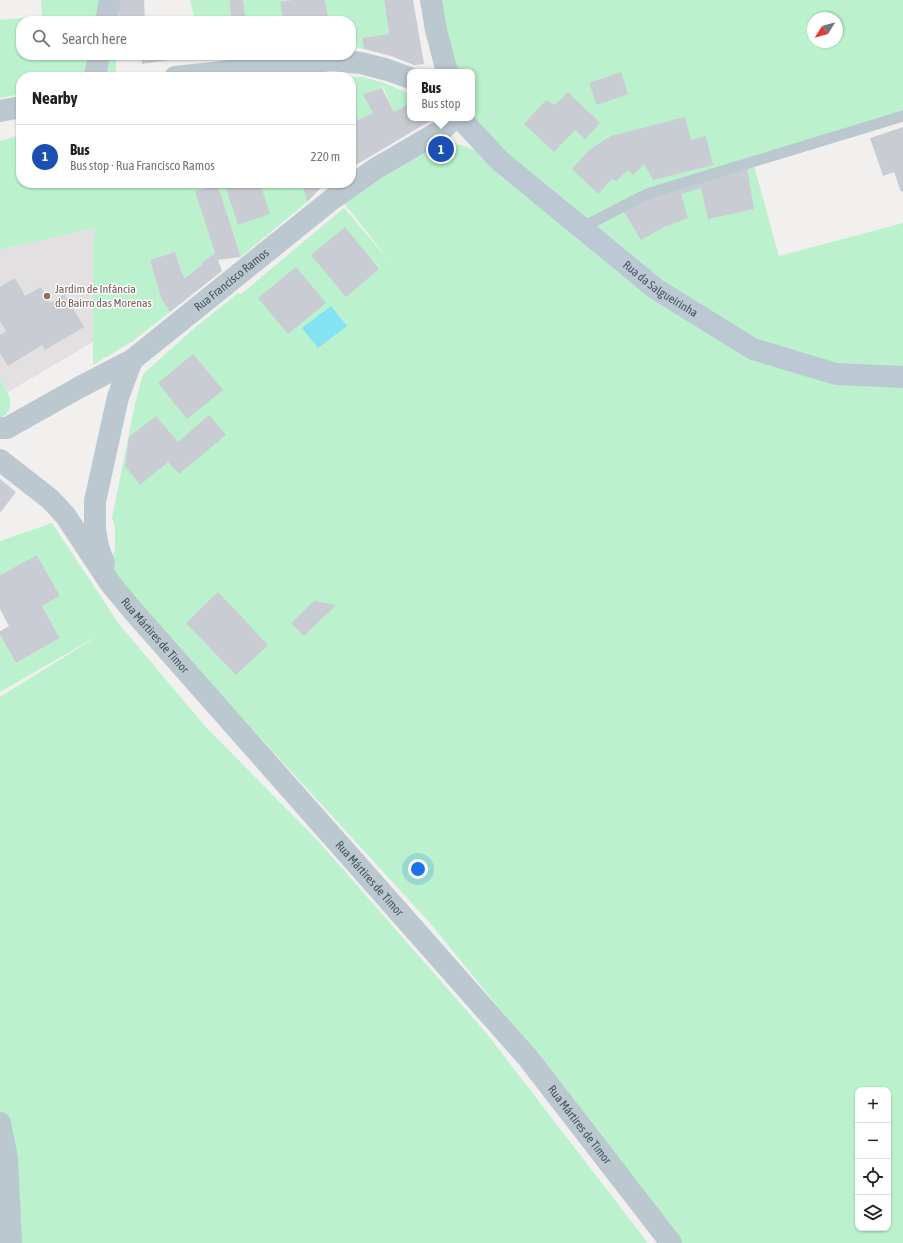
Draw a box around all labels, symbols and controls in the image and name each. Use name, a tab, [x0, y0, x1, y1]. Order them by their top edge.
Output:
north arrow	[807, 12, 843, 48]
search box	[16, 16, 356, 60]
icon: search	[30, 27, 52, 49]
text: Search here	[62, 30, 127, 47]
popup	[407, 69, 475, 121]
text: Bus	[421, 79, 441, 96]
text: Nearby	[32, 88, 78, 108]
text: Bus stop	[421, 96, 461, 111]
pin: 1	[428, 134, 454, 164]
text: Bus	[70, 141, 90, 158]
text: 1	[42, 149, 48, 164]
text: 220 m	[311, 149, 340, 164]
text: Bus stop · Rua Francisco Ramos	[70, 158, 215, 173]
street label: Rua Francisco Ramos	[191, 246, 272, 314]
street label: Rua da Salgueirinha	[620, 258, 700, 320]
place label: Jardim de Infância do Bairro das Morenas	[55, 282, 152, 310]
marker: Jardim de Infância do Bairro das Morenas	[42, 291, 52, 301]
street label: Rua Mártires de Timor	[118, 595, 192, 676]
street label: Rua Mártires de Timor	[332, 838, 407, 919]
your location	[408, 859, 428, 879]
street label: Rua Mártires de Timor	[545, 1083, 615, 1167]
map controls	[855, 1087, 891, 1231]
button: +	[855, 1087, 891, 1123]
button: −	[855, 1123, 891, 1159]
button: locate	[855, 1159, 891, 1195]
button: layers	[855, 1195, 891, 1231]

